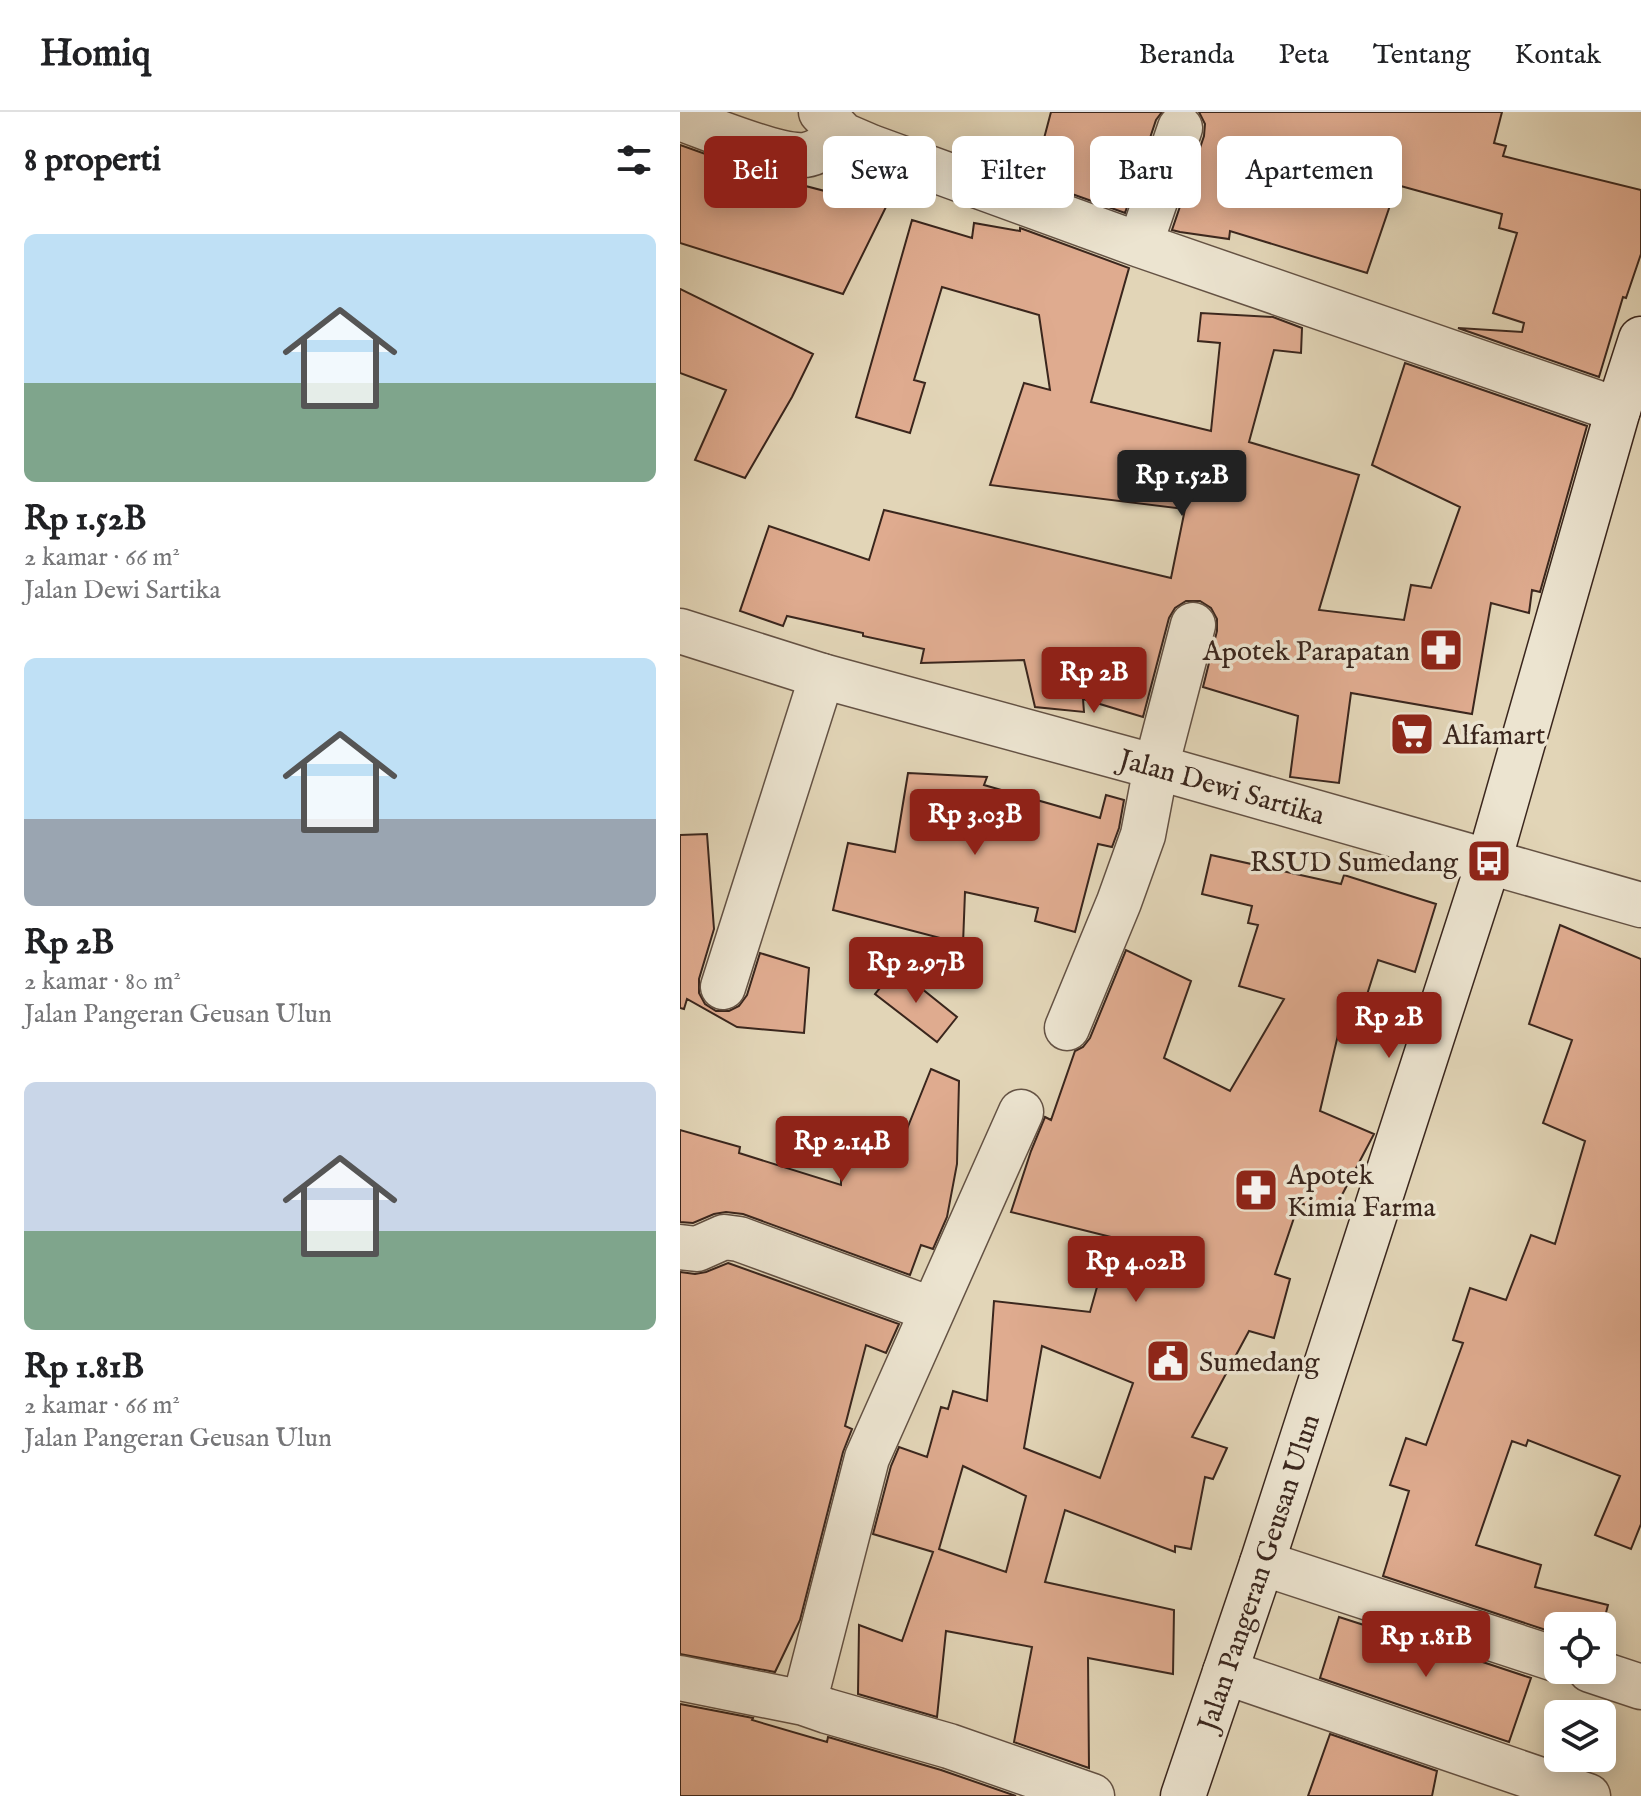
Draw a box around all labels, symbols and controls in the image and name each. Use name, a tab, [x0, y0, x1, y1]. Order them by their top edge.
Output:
text: Homiq	[40, 31, 151, 79]
text: Beranda	[1139, 38, 1234, 73]
text: Peta	[1278, 38, 1329, 73]
text: Tentang	[1373, 38, 1470, 73]
text: Kontak	[1514, 38, 1601, 73]
chip: Beli	[704, 136, 807, 208]
chip: Sewa	[823, 136, 936, 208]
chip: Filter	[952, 136, 1074, 208]
chip: Baru	[1090, 136, 1201, 208]
chip: Apartemen	[1217, 136, 1402, 208]
icon: filters	[612, 138, 656, 182]
text: 8 properti	[24, 139, 161, 182]
icon: home	[268, 286, 412, 430]
pin: Rp 1.52B	[1099, 450, 1265, 518]
text: Rp 1.52B	[1135, 459, 1229, 492]
text: Rp 1.52B	[24, 498, 146, 541]
text: 2 kamar · 66 m²	[24, 541, 180, 574]
text: Jalan Dewi Sartika	[24, 574, 221, 607]
pharmacy icon: Apotek Parapatan	[1417, 626, 1465, 674]
place label: Apotek Parapatan	[1202, 635, 1410, 670]
pin: Rp 2B	[1038, 647, 1150, 715]
text: Rp 2B	[1060, 656, 1128, 689]
icon: home	[268, 710, 412, 854]
supermarket icon: Alfamart	[1388, 710, 1436, 758]
place label: Alfamart	[1442, 719, 1546, 754]
street label: Jalan Dewi Sartika	[1112, 742, 1329, 834]
pin: Rp 3.03B	[892, 789, 1058, 857]
text: Rp 3.03B	[928, 798, 1022, 831]
bus stop icon: RSUD Sumedang	[1465, 837, 1513, 885]
place label: RSUD Sumedang	[1250, 846, 1459, 881]
text: Rp 2B	[24, 922, 114, 965]
pin: Rp 2.97B	[833, 937, 999, 1005]
text: Rp 2.97B	[867, 946, 965, 979]
text: 2 kamar · 80 m²	[24, 965, 181, 998]
pin: Rp 2B	[1333, 992, 1445, 1060]
text: Jalan Pangeran Geusan Ulun	[24, 998, 332, 1031]
text: Rp 2B	[1355, 1001, 1423, 1034]
pin: Rp 2.14B	[759, 1116, 925, 1184]
text: Rp 2.14B	[794, 1125, 890, 1158]
icon: home	[268, 1134, 412, 1278]
place label: Apotek Kimia Farma	[1286, 1159, 1436, 1226]
pharmacy icon: Apotek Kimia Farma	[1232, 1166, 1280, 1214]
pin: Rp 4.02B	[1053, 1236, 1219, 1304]
text: Rp 4.02B	[1086, 1245, 1186, 1278]
public building icon: Sumedang	[1144, 1337, 1192, 1385]
text: Rp 1.81B	[24, 1346, 144, 1389]
place label: Sumedang	[1199, 1346, 1320, 1381]
text: 2 kamar · 66 m²	[24, 1389, 180, 1422]
street label: Jalan Pangeran Geusan Ulun	[1190, 1410, 1329, 1739]
text: Jalan Pangeran Geusan Ulun	[24, 1422, 332, 1455]
pin: Rp 1.81B	[1343, 1611, 1509, 1679]
map controls	[1544, 1612, 1616, 1772]
button: locate	[1544, 1612, 1616, 1684]
text: Rp 1.81B	[1380, 1620, 1472, 1653]
button: layers	[1544, 1700, 1616, 1772]

